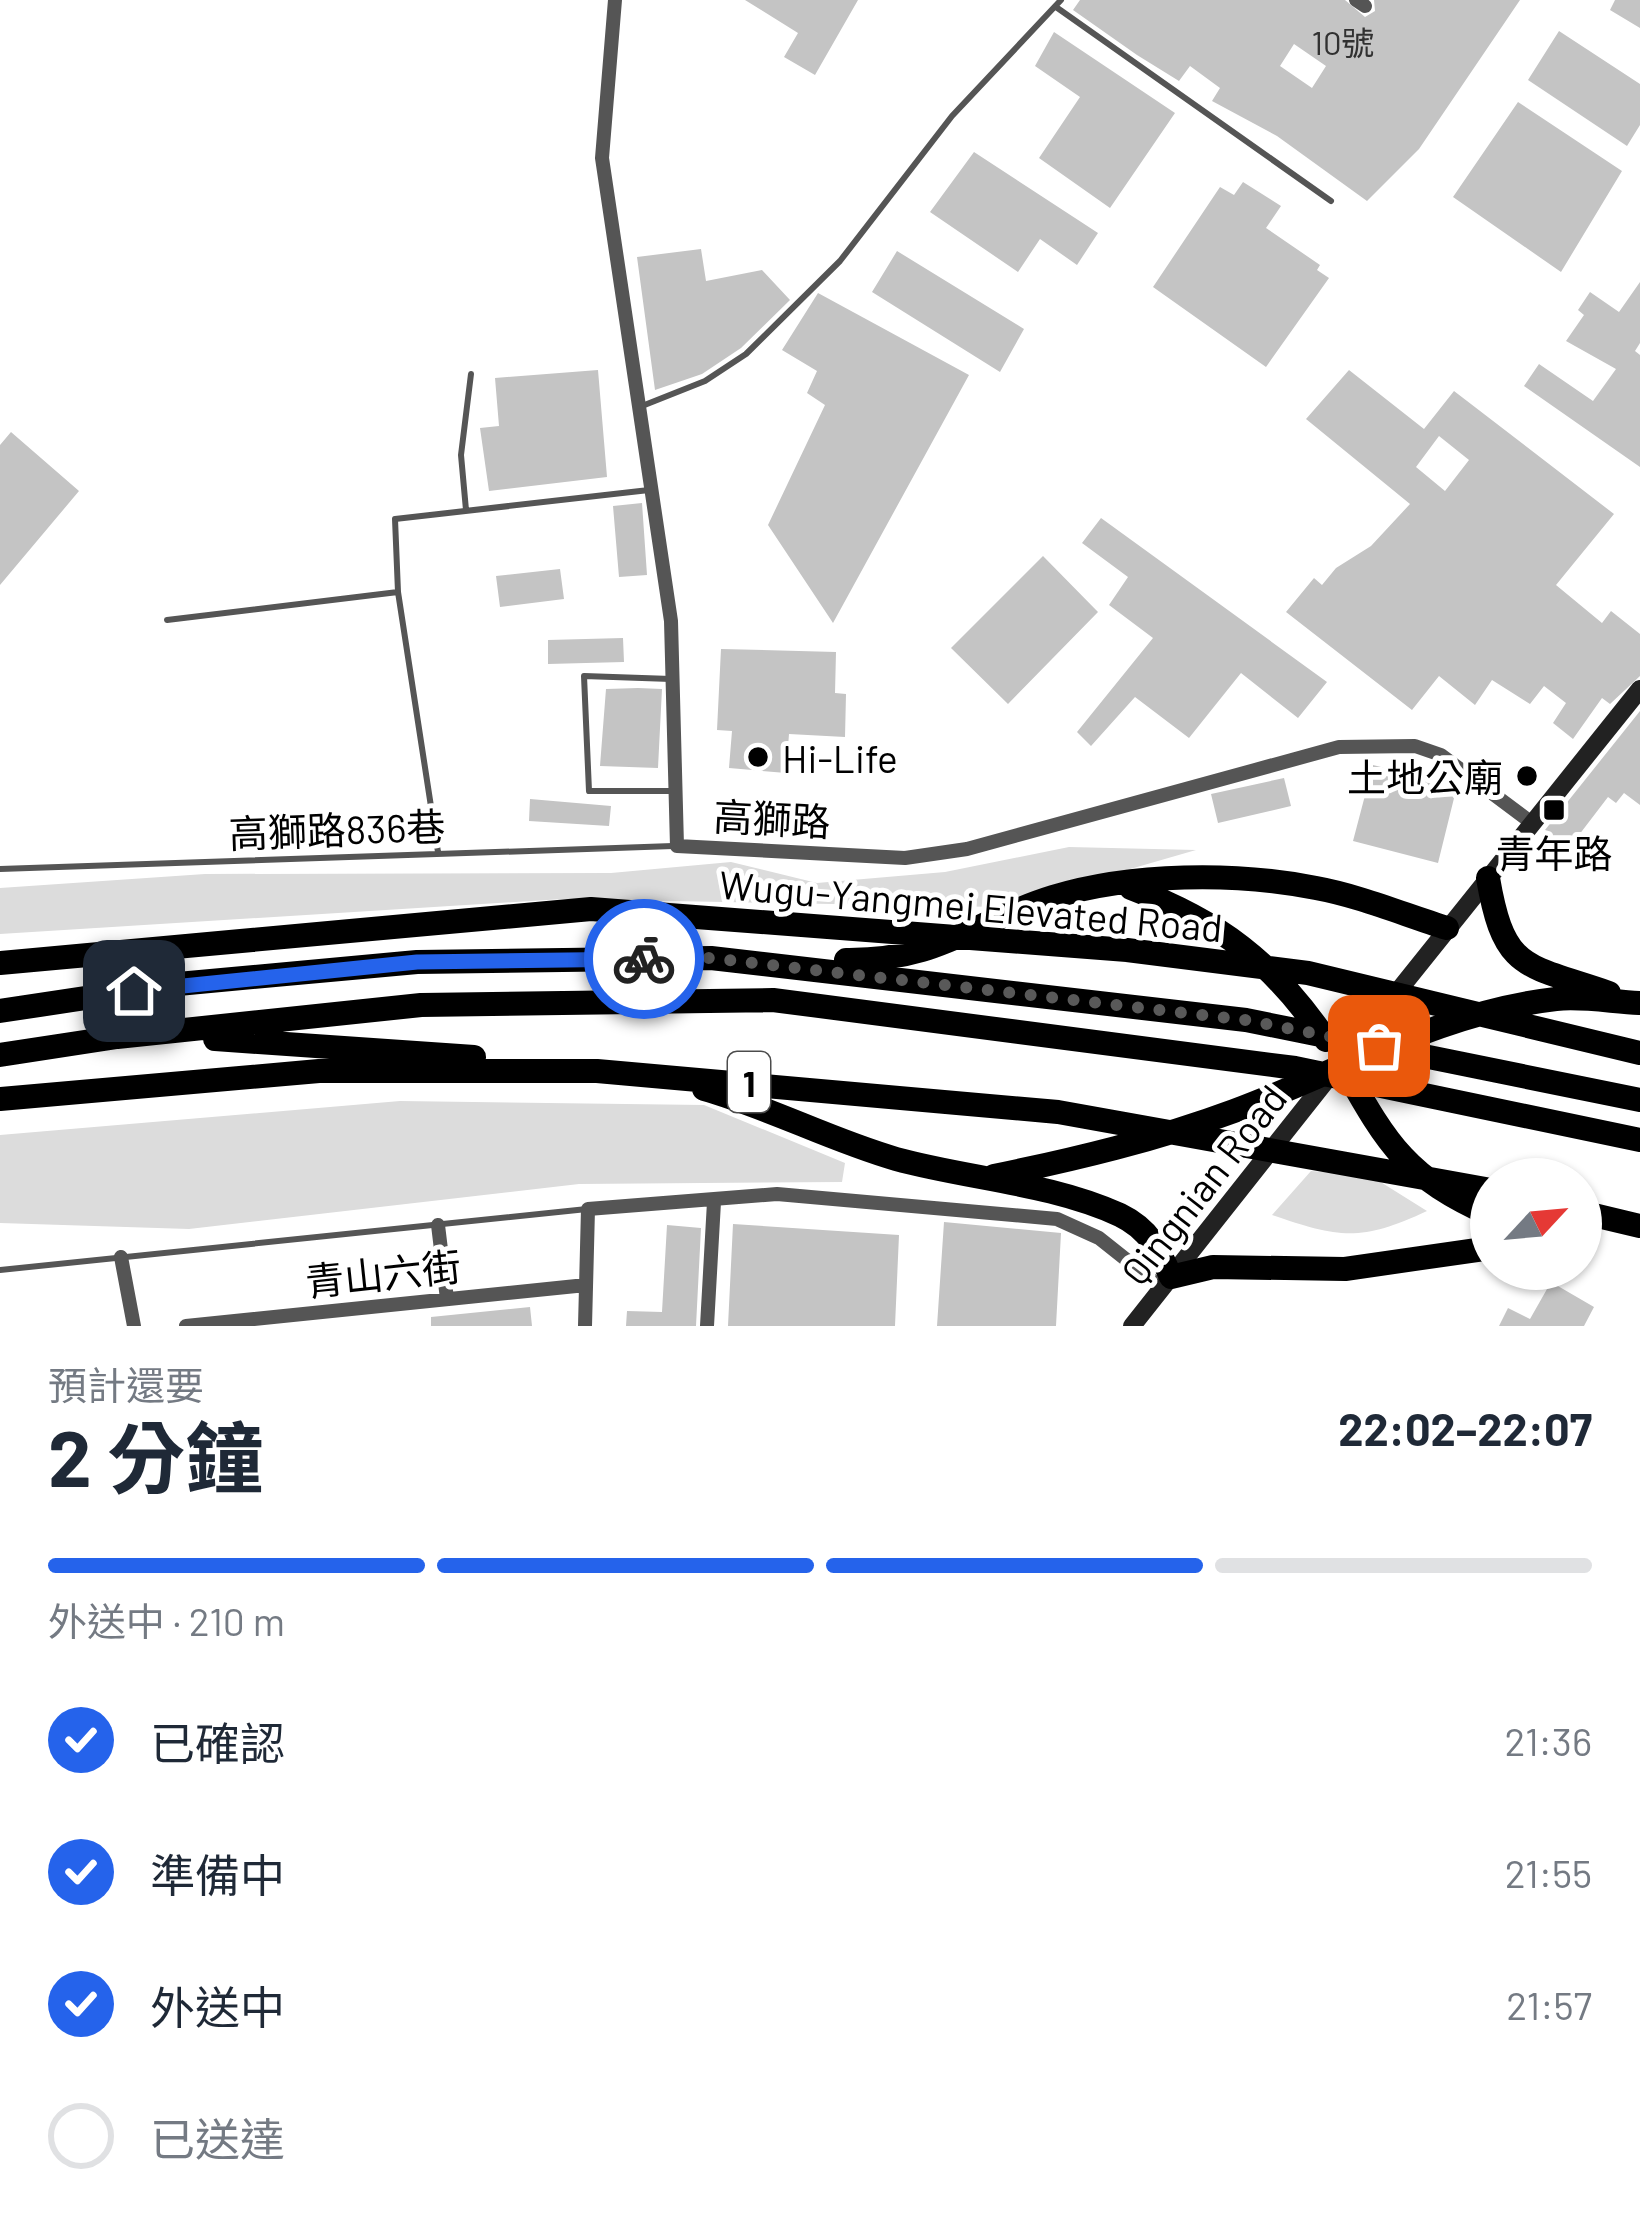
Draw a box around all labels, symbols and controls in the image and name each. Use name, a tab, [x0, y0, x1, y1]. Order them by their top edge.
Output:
house number: 10號	[1311, 22, 1375, 62]
place label: Hi-Life	[782, 734, 898, 781]
marker: Hi-Life	[745, 744, 771, 770]
place label: 土地公廟	[1347, 753, 1503, 800]
marker: 土地公廟	[1514, 763, 1540, 789]
street label: 高獅路	[712, 791, 832, 845]
marker: 青年路	[1541, 797, 1567, 823]
street label: 高獅路836巷	[228, 802, 446, 856]
place label: 青年路	[1495, 829, 1613, 876]
street label: Wugu-Yangmei Elevated Road	[717, 860, 1225, 950]
courier	[584, 899, 704, 1019]
icon: bike	[611, 926, 677, 992]
pin	[83, 940, 185, 1042]
icon: home	[101, 958, 167, 1024]
pin	[1328, 995, 1430, 1097]
icon: bag	[1346, 1013, 1412, 1079]
road number: 1	[728, 1052, 770, 1112]
street label: Qingnian Road	[1111, 1075, 1295, 1293]
north arrow	[1470, 1158, 1602, 1290]
map controls	[1470, 1158, 1602, 1290]
street label: 青山六街	[303, 1241, 463, 1305]
text: 預計還要	[48, 1361, 204, 1408]
text: 22:02–22:07	[1338, 1401, 1592, 1455]
text: 2 分鐘	[48, 1409, 263, 1503]
text: 外送中 · 210 m	[48, 1597, 285, 1644]
icon: check	[48, 1707, 114, 1773]
text: 已確認	[150, 1715, 285, 1769]
text: 21:36	[1505, 1717, 1592, 1764]
icon: check	[48, 1839, 114, 1905]
text: 準備中	[150, 1847, 285, 1901]
text: 21:55	[1505, 1849, 1592, 1896]
icon: check	[48, 1971, 114, 2037]
text: 外送中	[150, 1979, 285, 2033]
text: 21:57	[1506, 1981, 1592, 2028]
text: 已送達	[150, 2111, 285, 2165]

